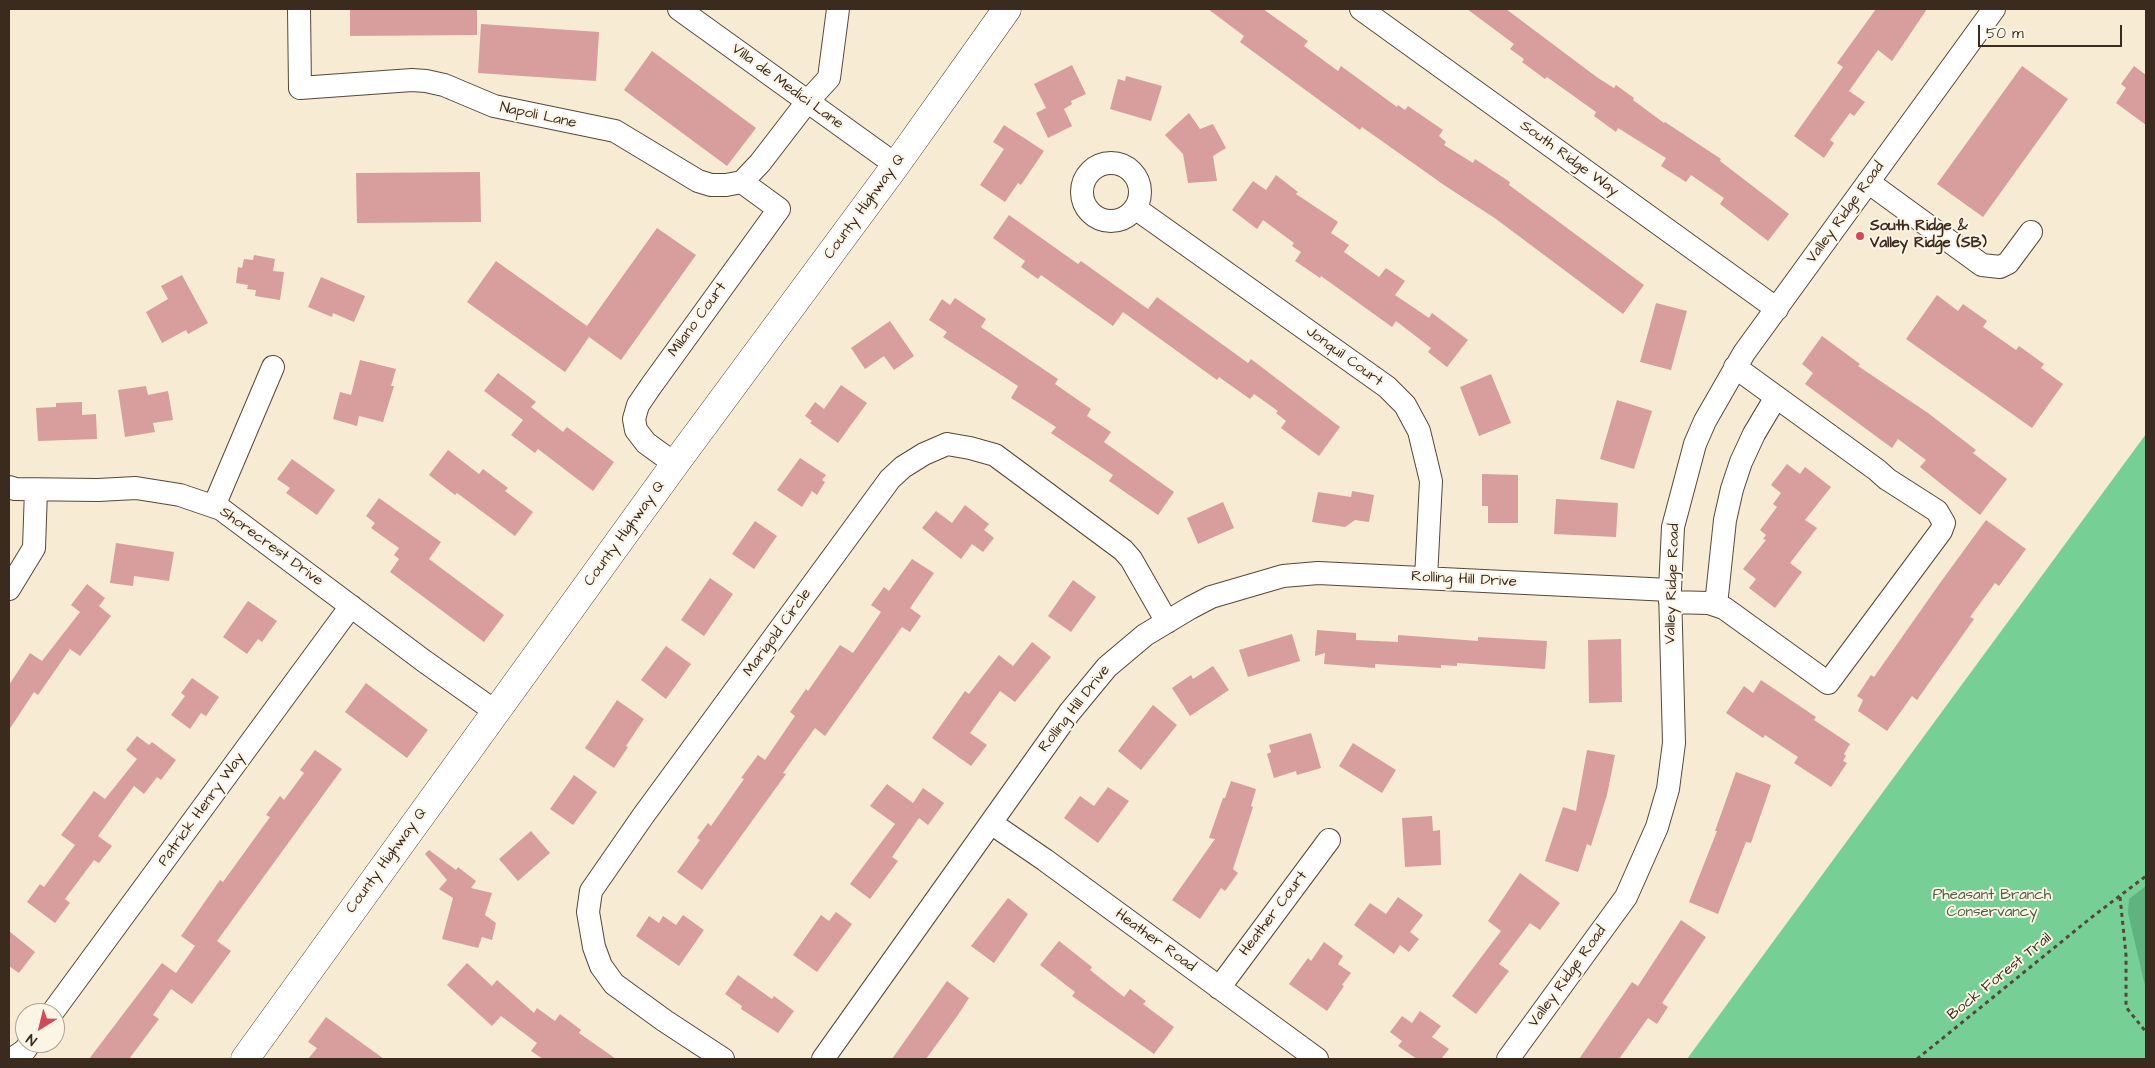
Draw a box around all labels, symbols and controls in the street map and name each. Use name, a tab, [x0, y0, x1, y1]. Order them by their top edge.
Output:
scale bar	[1980, 15, 2124, 47]
text: 50 m	[1986, 23, 2024, 44]
street label: Villa de Medici Lane	[728, 40, 846, 134]
street label: Napoli Lane	[498, 99, 578, 133]
street label: South Ridge Way	[1516, 117, 1622, 201]
street label: County Highway Q	[821, 151, 909, 263]
street label: Valley Ridge Road	[1803, 159, 1889, 267]
place label: South Ridge & Valley Ridge (SB)	[1870, 218, 1987, 253]
marker: South Ridge & Valley Ridge (SB)	[1854, 230, 1866, 242]
street label: Milano Court	[665, 279, 731, 361]
street label: Jonquil Court	[1302, 323, 1386, 391]
street label: County Highway Q	[581, 478, 669, 590]
street label: Shorecrest Drive	[216, 503, 326, 591]
street label: Valley Ridge Road	[1662, 523, 1684, 645]
street label: Rolling Hill Drive	[1411, 568, 1517, 592]
street label: Marigold Circle	[740, 586, 816, 680]
street label: Rolling Hill Drive	[1035, 662, 1115, 756]
street label: Patrick Henry Way	[155, 750, 249, 870]
street label: County Highway Q	[343, 805, 431, 917]
street label: Heather Court	[1236, 868, 1312, 960]
park label: Pheasant Branch Conservancy	[1933, 887, 2051, 922]
street label: Heather Road	[1111, 906, 1199, 976]
street label: Valley Ridge Road	[1525, 923, 1611, 1031]
street label: Bock Forest Trail	[1944, 930, 2056, 1024]
north arrow	[15, 1003, 65, 1053]
text: N	[22, 1029, 41, 1050]

